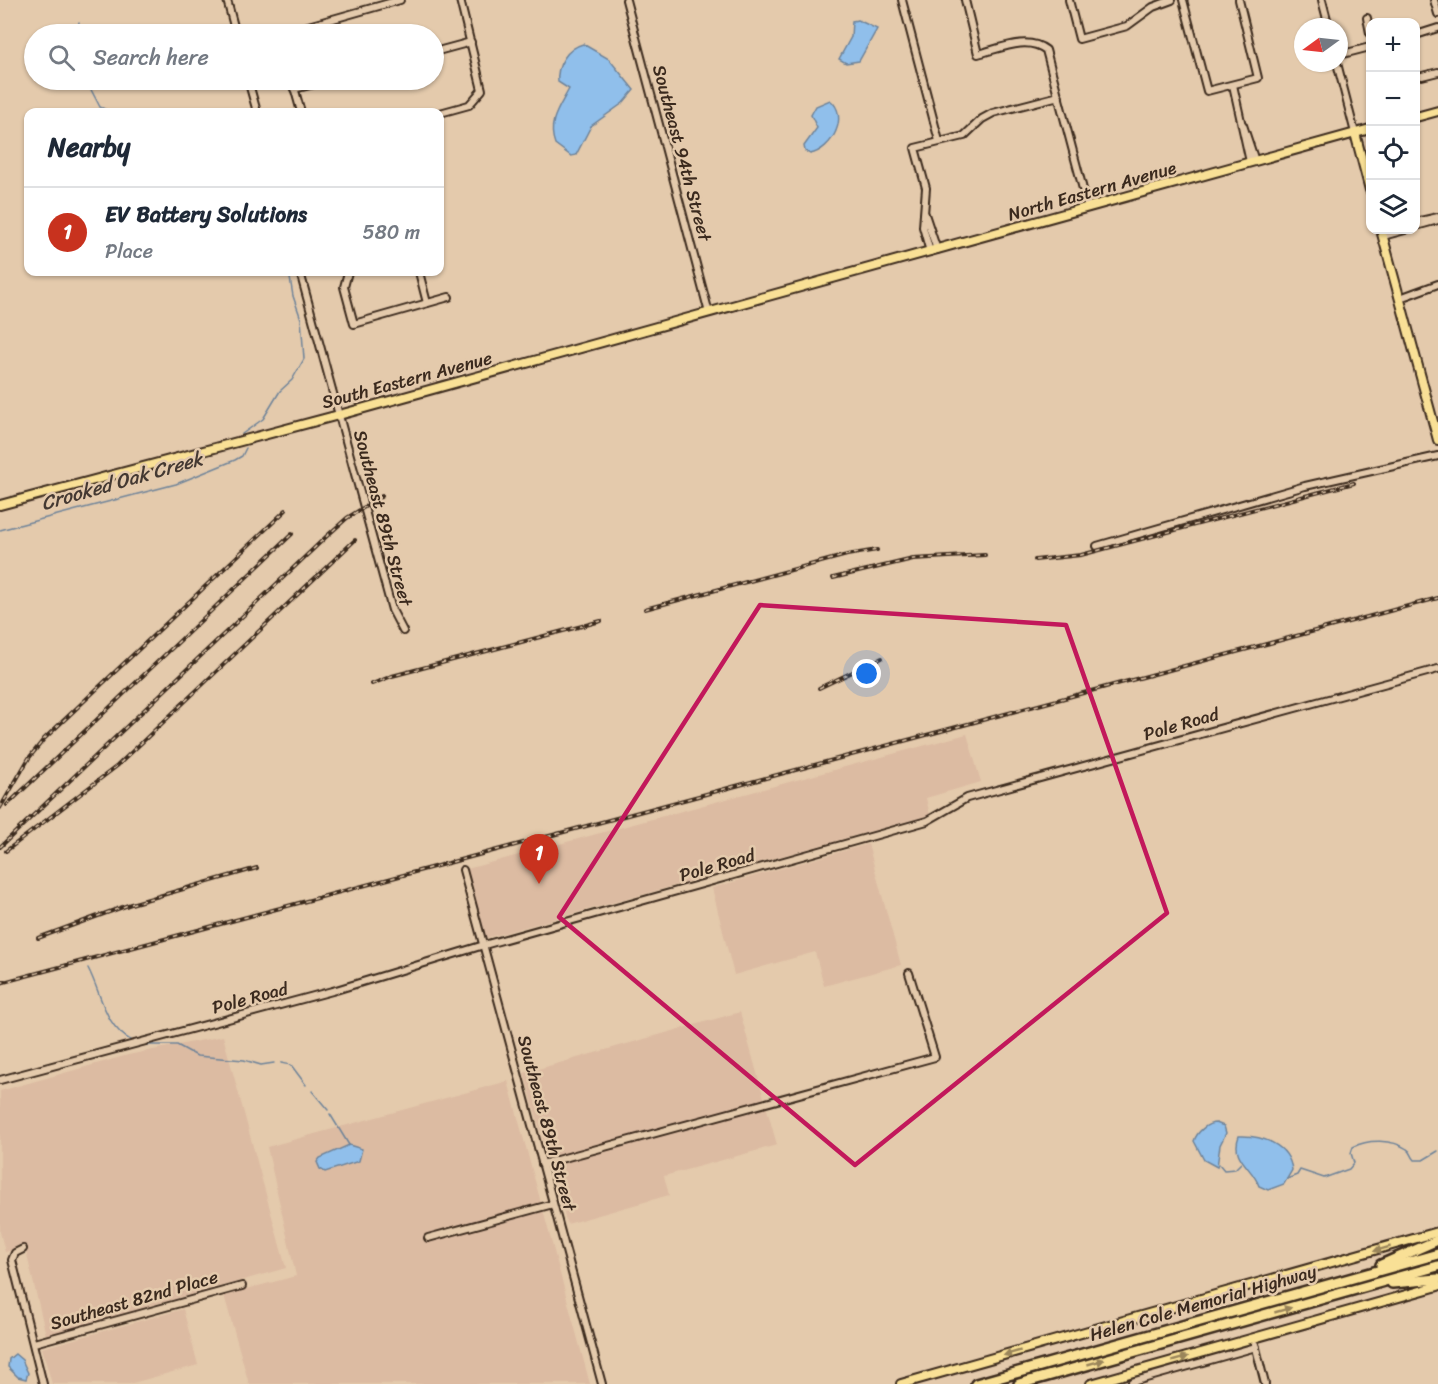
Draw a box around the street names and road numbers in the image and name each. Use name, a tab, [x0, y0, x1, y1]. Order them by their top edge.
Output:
street label: Southeast 94th Street	[643, 61, 721, 246]
street label: North Eastern Avenue	[1004, 152, 1180, 230]
street label: South Eastern Avenue	[318, 342, 496, 418]
street label: Southeast 89th Street	[344, 426, 422, 610]
street label: Pole Road	[1139, 698, 1224, 750]
street label: Pole Road	[675, 839, 760, 891]
street label: Pole Road	[208, 972, 293, 1023]
street label: Southeast 89th Street	[508, 1031, 586, 1215]
street label: Helen Cole Memorial Highway	[1086, 1255, 1321, 1351]
street label: Southeast 82nd Place	[46, 1261, 222, 1339]

